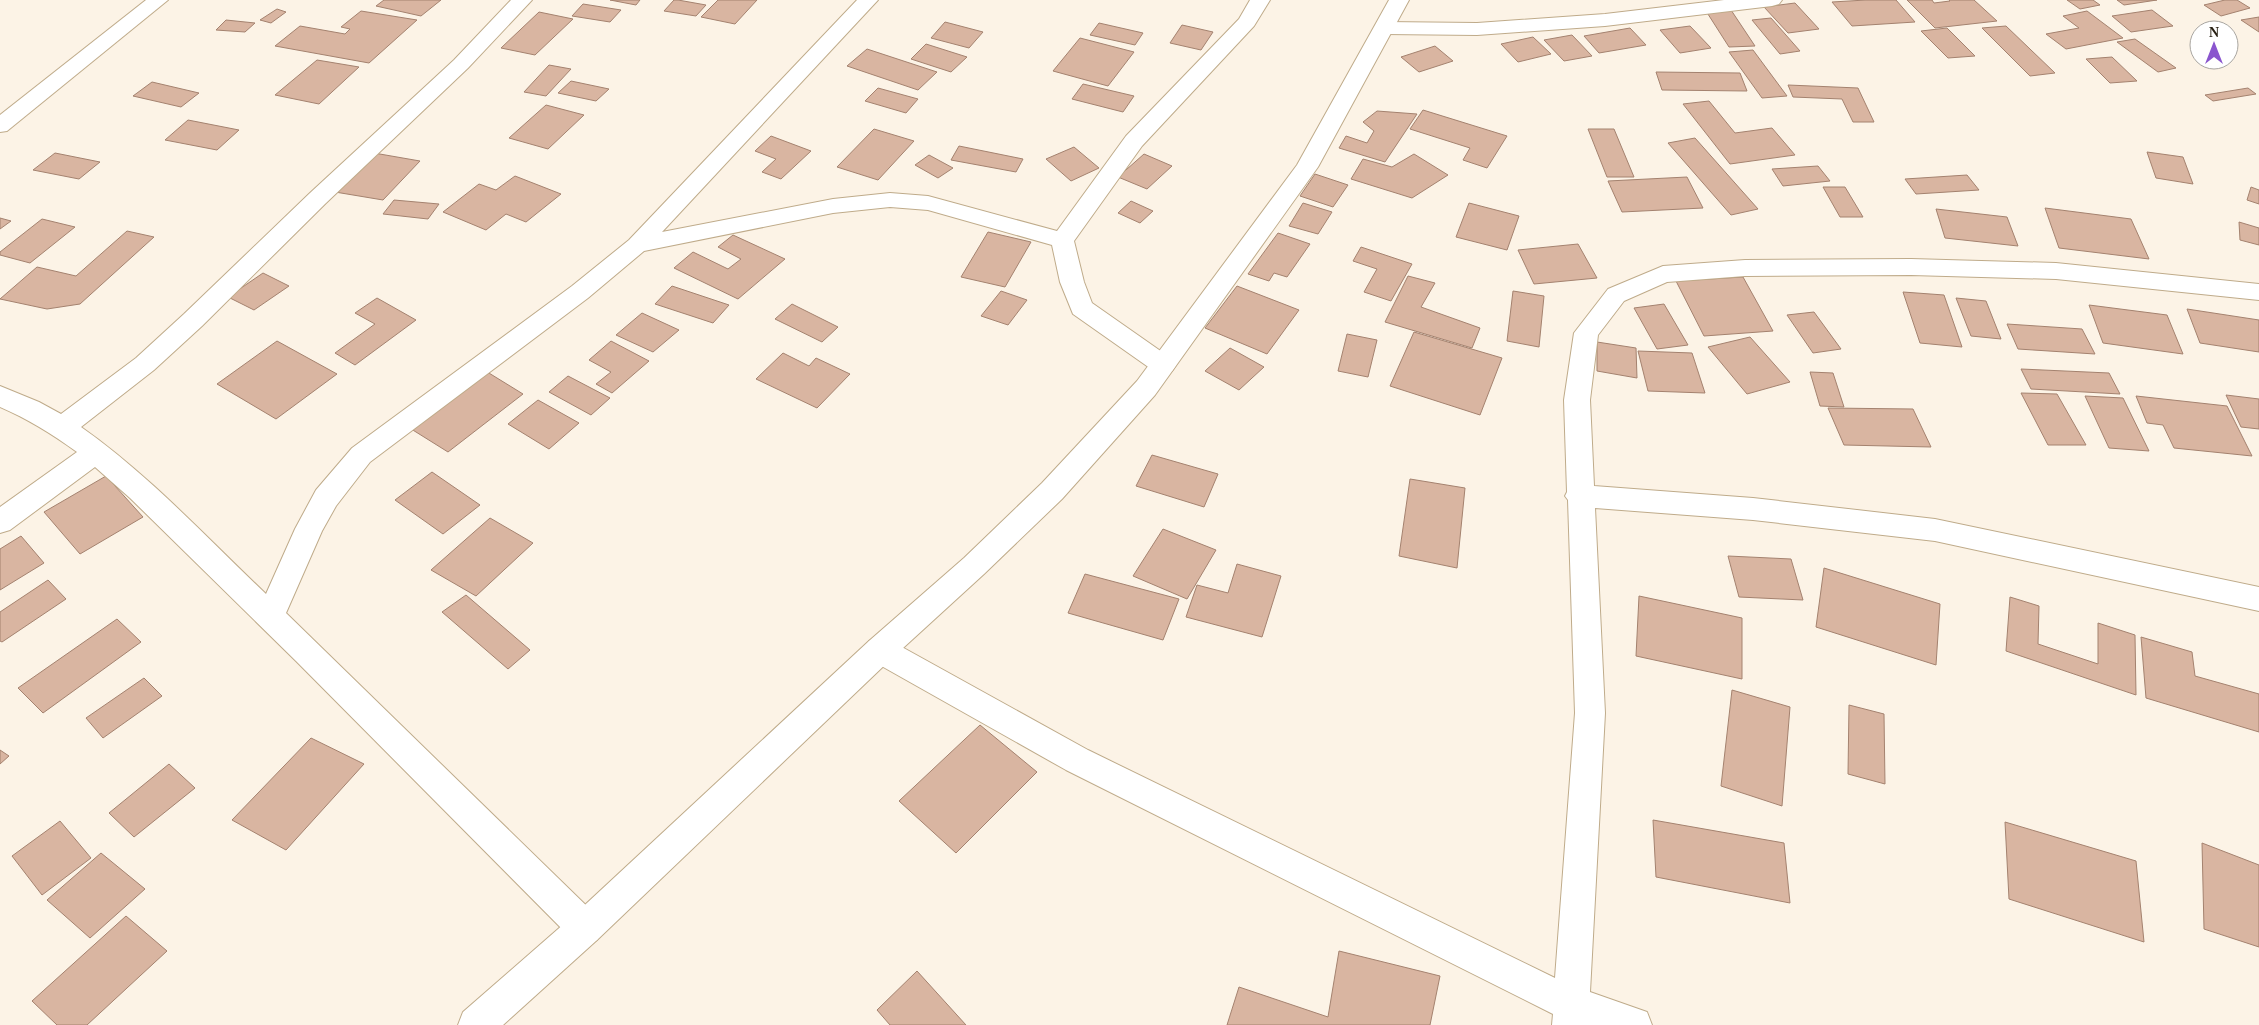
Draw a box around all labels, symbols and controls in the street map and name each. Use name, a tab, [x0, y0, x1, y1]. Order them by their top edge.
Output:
north arrow	[2189, 20, 2239, 70]
text: N	[2209, 25, 2219, 40]

